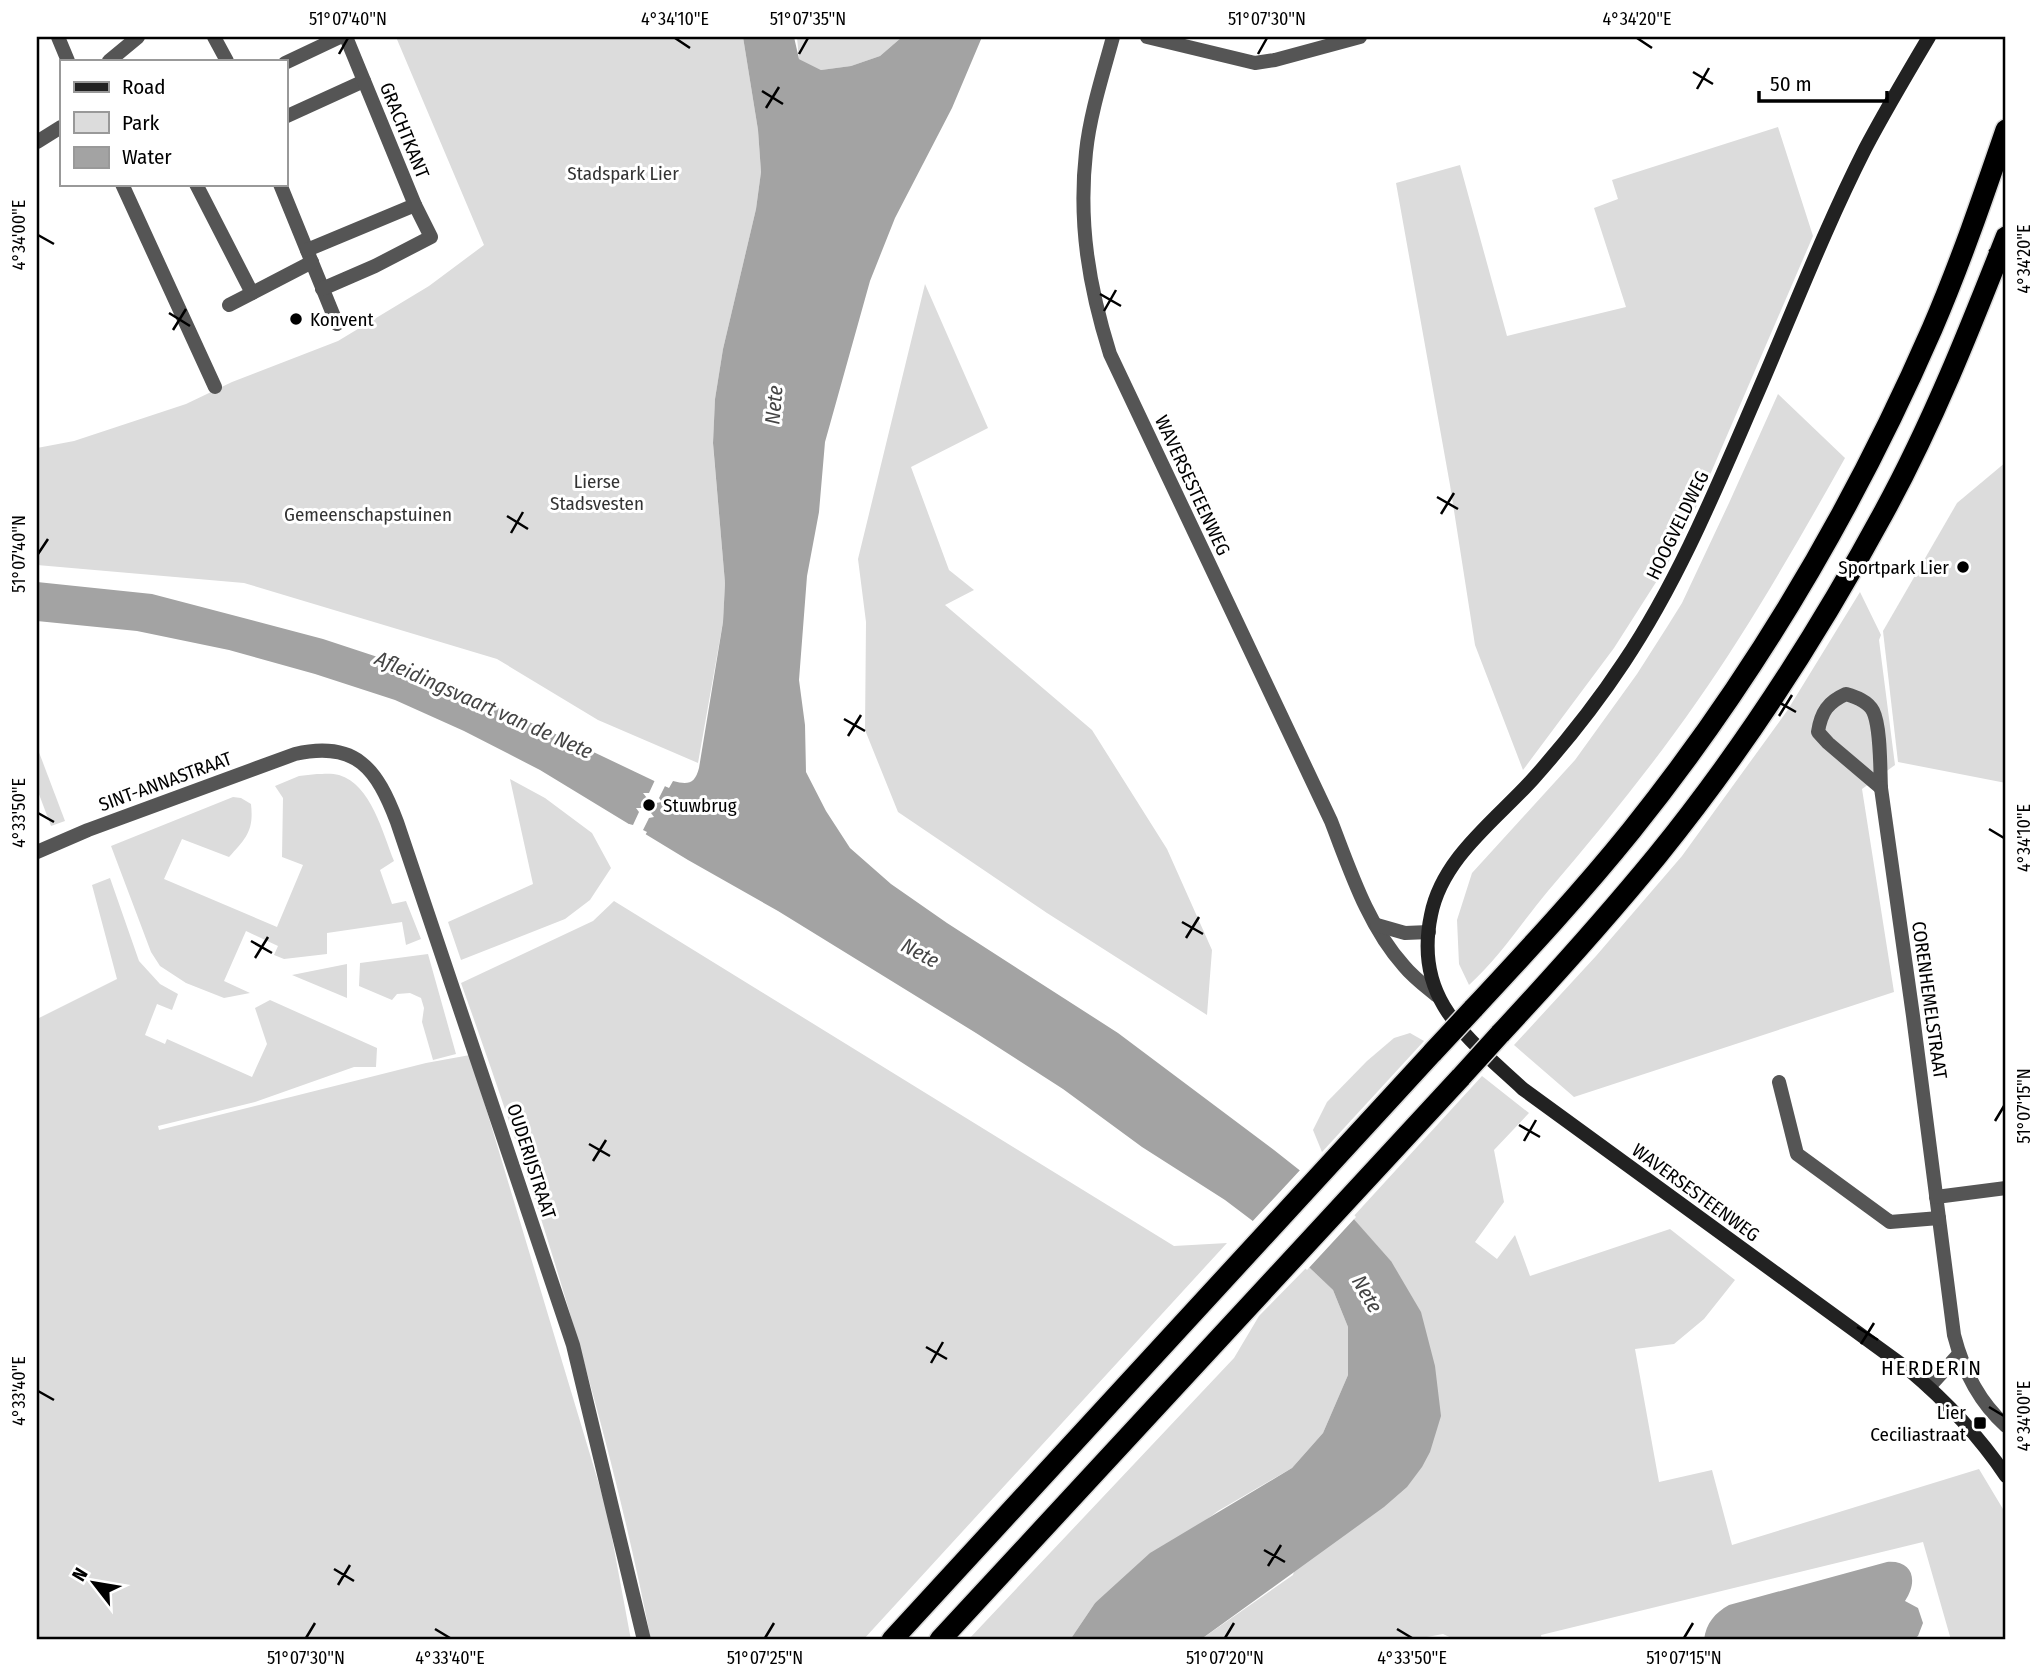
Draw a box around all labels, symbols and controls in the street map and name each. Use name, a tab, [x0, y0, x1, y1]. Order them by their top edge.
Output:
text: 51°07'40"N	[309, 8, 387, 30]
text: 4°34'10"E	[641, 8, 709, 30]
text: 51°07'35"N	[770, 8, 846, 30]
text: 51°07'30"N	[1228, 8, 1306, 30]
text: 4°34'20"E	[1602, 8, 1672, 30]
legend	[60, 60, 287, 186]
scale bar	[1759, 60, 1887, 104]
text: 50 m	[1770, 71, 1812, 97]
text: Road	[122, 74, 166, 100]
street label: GRACHTKANT	[375, 79, 434, 182]
text: Park	[122, 110, 160, 136]
text: Water	[122, 144, 172, 170]
park label: Stadspark Lier	[567, 162, 679, 185]
text: 4°34'00"E	[8, 200, 30, 270]
text: 4°34'20"E	[2013, 224, 2035, 294]
place label: Konvent	[310, 308, 374, 331]
marker: Konvent	[288, 311, 304, 327]
water label: Nete	[759, 384, 789, 426]
street label: WAVERSESTEENWEG	[1150, 412, 1235, 559]
street label: HOOGVELDWEG	[1641, 467, 1714, 583]
park label: Lierse Stadsvesten	[550, 470, 644, 515]
park label: Gemeenschapstuinen	[284, 503, 452, 526]
text: 51°07'40"N	[8, 515, 30, 593]
place label: Sportpark Lier	[1838, 556, 1949, 579]
marker: Sportpark Lier	[1955, 559, 1971, 575]
water label: Afleidingsvaart van de Nete	[370, 645, 597, 765]
street label: SINT-ANNASTRAAT	[96, 747, 235, 816]
text: 4°33'50"E	[8, 778, 30, 848]
place label: Stuwbrug	[663, 794, 737, 817]
marker: Stuwbrug	[641, 797, 657, 813]
text: 4°34'10"E	[2013, 804, 2035, 872]
street label: CORENHEMELSTRAAT	[1907, 920, 1952, 1081]
water label: Nete	[897, 932, 943, 974]
text: 51°07'15"N	[2013, 1068, 2035, 1144]
street label: OUDERIJSTRAAT	[502, 1101, 561, 1222]
street label: WAVERSESTEENWEG	[1628, 1138, 1764, 1246]
water label: Nete	[1346, 1271, 1388, 1317]
district label: HERDERIN	[1881, 1355, 1983, 1381]
text: 4°33'40"E	[8, 1356, 30, 1426]
text: 4°34'00"E	[2013, 1381, 2035, 1451]
place label: Lier Ceciliastraat	[1870, 1401, 1967, 1446]
marker: Lier Ceciliastraat	[1972, 1415, 1988, 1431]
north arrow	[60, 1548, 130, 1618]
text: N	[67, 1564, 93, 1585]
text: 51°07'30"N	[267, 1647, 345, 1669]
text: 4°33'40"E	[415, 1647, 485, 1669]
text: 51°07'25"N	[727, 1647, 803, 1669]
text: 51°07'20"N	[1186, 1647, 1264, 1669]
text: 4°33'50"E	[1377, 1647, 1447, 1669]
text: 51°07'15"N	[1646, 1647, 1722, 1669]

